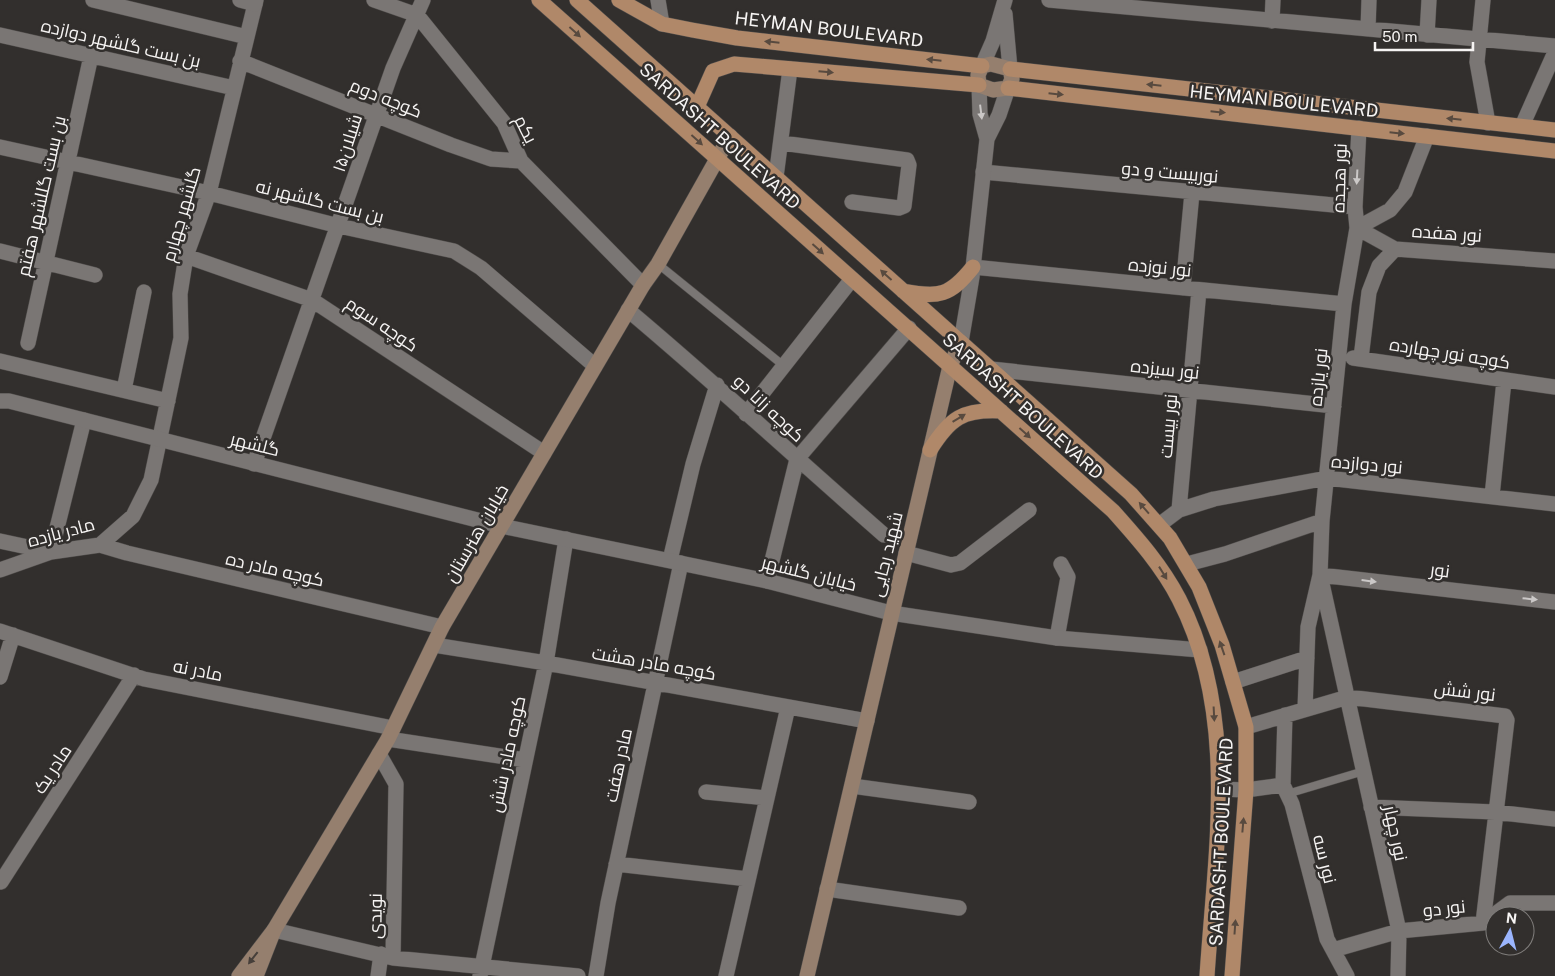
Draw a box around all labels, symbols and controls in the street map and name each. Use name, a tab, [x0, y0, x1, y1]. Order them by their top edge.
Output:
street label: HEYMAN BOULEVARD	[734, 7, 924, 51]
street label: بن بست گلشهر دوازده	[39, 14, 203, 73]
scale bar	[1375, 20, 1472, 52]
one-way arrow	[569, 27, 582, 38]
text: 50 m	[1382, 28, 1417, 45]
one-way arrow	[764, 38, 780, 46]
one-way arrow	[925, 56, 941, 64]
street label: SARDASHT BOULEVARD	[635, 58, 805, 214]
one-way arrow	[819, 68, 835, 76]
street label: کوچه دوم	[346, 74, 425, 124]
one-way arrow	[1145, 81, 1161, 89]
street label: HEYMAN BOULEVARD	[1189, 81, 1379, 121]
one-way arrow	[1049, 90, 1065, 98]
one-way arrow	[977, 104, 985, 120]
one-way arrow	[1210, 108, 1226, 116]
street label: شیلان۱۵	[328, 111, 367, 175]
street label: یکم	[508, 112, 542, 148]
street label: بن بست گللشهر هفتم	[12, 114, 72, 279]
one-way arrow	[1446, 115, 1462, 123]
one-way arrow	[1389, 129, 1405, 137]
one-way arrow	[690, 135, 703, 146]
street label: نور هجده	[1327, 143, 1352, 213]
street label: نوربیست و دو	[1121, 157, 1219, 188]
street label: گلشهر چهارم	[157, 164, 207, 265]
one-way arrow	[1352, 169, 1360, 185]
street label: بن بست گلشهر نه	[254, 175, 386, 228]
street label: نور هفده	[1411, 220, 1483, 247]
one-way arrow	[812, 243, 825, 254]
street label: نور نوزده	[1127, 253, 1193, 282]
one-way arrow	[880, 269, 892, 281]
street label: کوچه سوم	[341, 292, 422, 358]
street label: SARDASHT BOULEVARD	[938, 328, 1108, 484]
street label: کوچه نور چهارده	[1388, 333, 1512, 375]
street label: نور یازده	[1305, 347, 1332, 407]
street label: نور سیزده	[1129, 355, 1200, 384]
street label: کوچه زانا دو	[728, 370, 809, 447]
street label: نور بیست	[1155, 393, 1182, 459]
one-way arrow	[952, 414, 966, 423]
street label: گلشهر	[227, 427, 282, 461]
one-way arrow	[1019, 427, 1031, 439]
street label: نور دوازده	[1330, 450, 1404, 479]
street label: خیابان هنرستان	[440, 480, 513, 586]
one-way arrow	[1138, 502, 1150, 514]
street label: شهید رجایی	[865, 509, 908, 599]
street label: مادر یازده	[25, 513, 97, 552]
street label: کوچه مادر ده	[223, 547, 326, 592]
street label: خیابان گلشهر	[758, 551, 859, 596]
street label: نور	[1428, 558, 1451, 583]
one-way arrow	[1158, 567, 1168, 580]
one-way arrow	[1361, 577, 1377, 585]
one-way arrow	[1523, 595, 1539, 603]
one-way arrow	[1218, 641, 1225, 656]
street label: کوچه مادر هشت	[590, 642, 718, 686]
street label: مادر نه	[171, 655, 224, 686]
street label: نور شش	[1433, 677, 1497, 706]
street label: کوچه مادر شش	[484, 694, 532, 815]
one-way arrow	[1211, 706, 1219, 722]
street label: مادر هفت	[600, 726, 637, 804]
street label: SARDASHT BOULEVARD	[1205, 737, 1237, 947]
street label: مادر یک	[28, 741, 76, 798]
street label: نور چهار	[1378, 802, 1412, 863]
one-way arrow	[1239, 816, 1247, 832]
street label: نور سه	[1308, 832, 1341, 886]
street label: نویدی	[364, 893, 387, 939]
street label: نور دو	[1422, 895, 1466, 922]
north arrow	[1485, 906, 1535, 956]
text: N	[1505, 909, 1518, 927]
one-way arrow	[1231, 919, 1239, 935]
one-way arrow	[247, 951, 258, 964]

